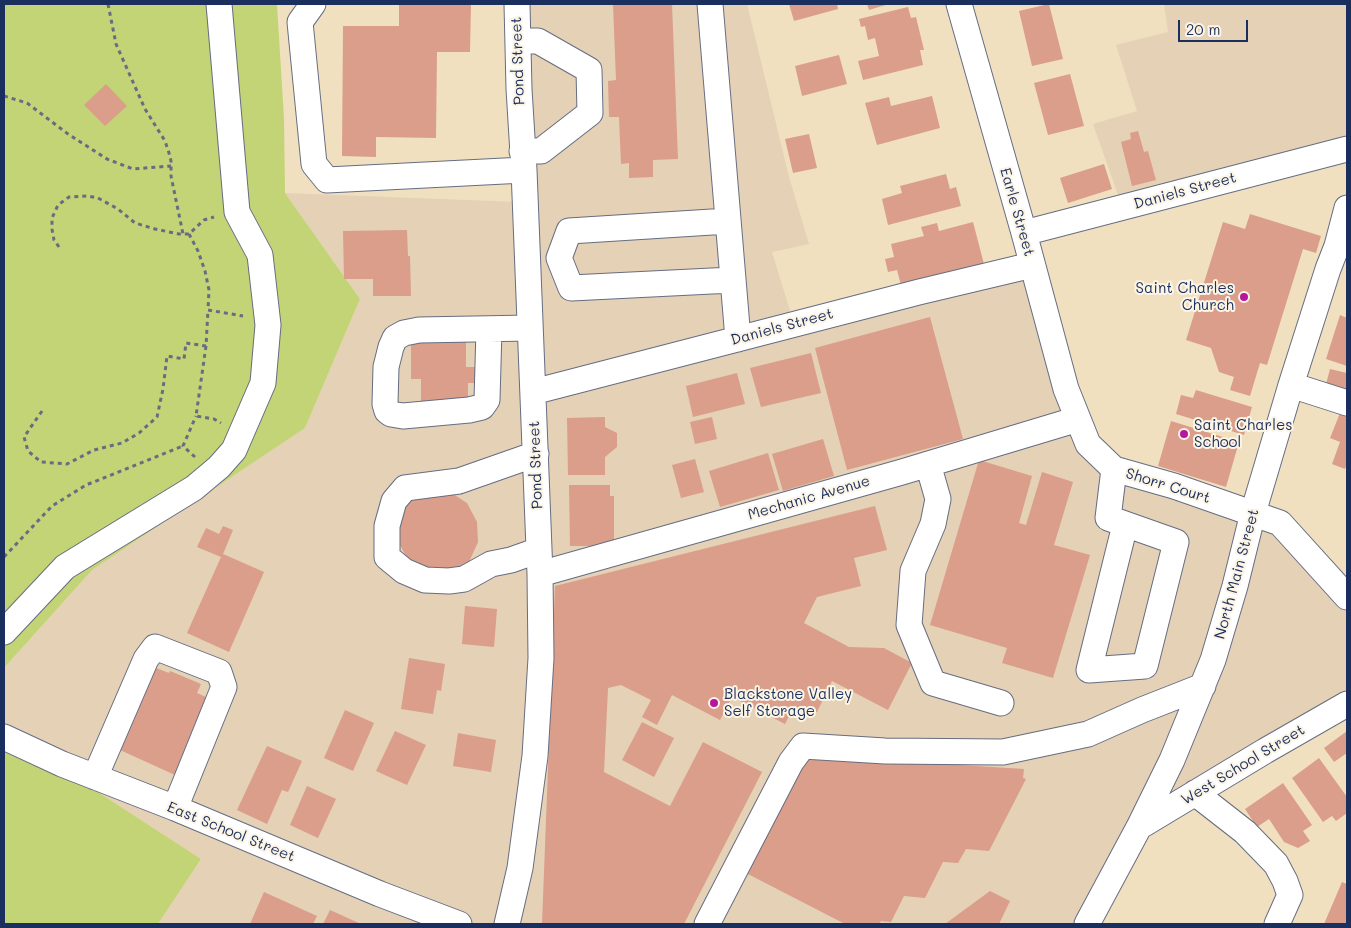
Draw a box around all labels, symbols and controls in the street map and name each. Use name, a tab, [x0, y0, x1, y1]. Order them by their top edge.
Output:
scale bar	[1181, 10, 1251, 42]
street label: Pond Street	[507, 17, 529, 105]
text: 20 m	[1186, 19, 1220, 39]
street label: Earle Street	[996, 166, 1038, 258]
street label: Daniels Street	[1132, 169, 1238, 213]
place label: Saint Charles Church	[1136, 279, 1234, 314]
marker: Saint Charles Church	[1238, 291, 1250, 303]
street label: Daniels Street	[729, 305, 835, 349]
place label: Saint Charles School	[1194, 416, 1292, 451]
street label: Pond Street	[525, 421, 547, 509]
marker: Saint Charles School	[1178, 428, 1190, 440]
street label: Shorr Court	[1123, 465, 1213, 507]
street label: Mechanic Avenue	[746, 472, 872, 524]
street label: North Main Street	[1211, 507, 1263, 641]
place label: Blackstone Valley Self Storage	[724, 685, 852, 720]
marker: Blackstone Valley Self Storage	[708, 697, 720, 709]
street label: West School Street	[1178, 721, 1308, 809]
street label: East School Street	[164, 798, 298, 866]

